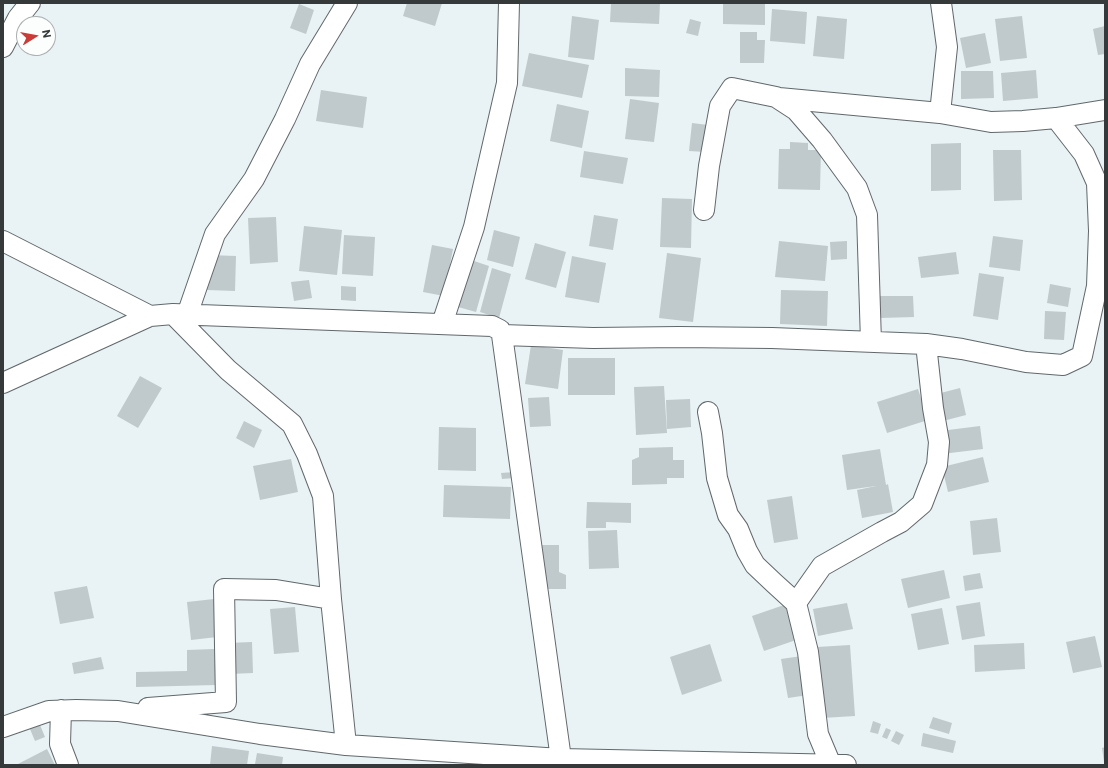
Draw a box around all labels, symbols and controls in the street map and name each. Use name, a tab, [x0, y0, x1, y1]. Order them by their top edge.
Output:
north arrow	[16, 16, 56, 56]
text: N	[40, 29, 54, 39]

